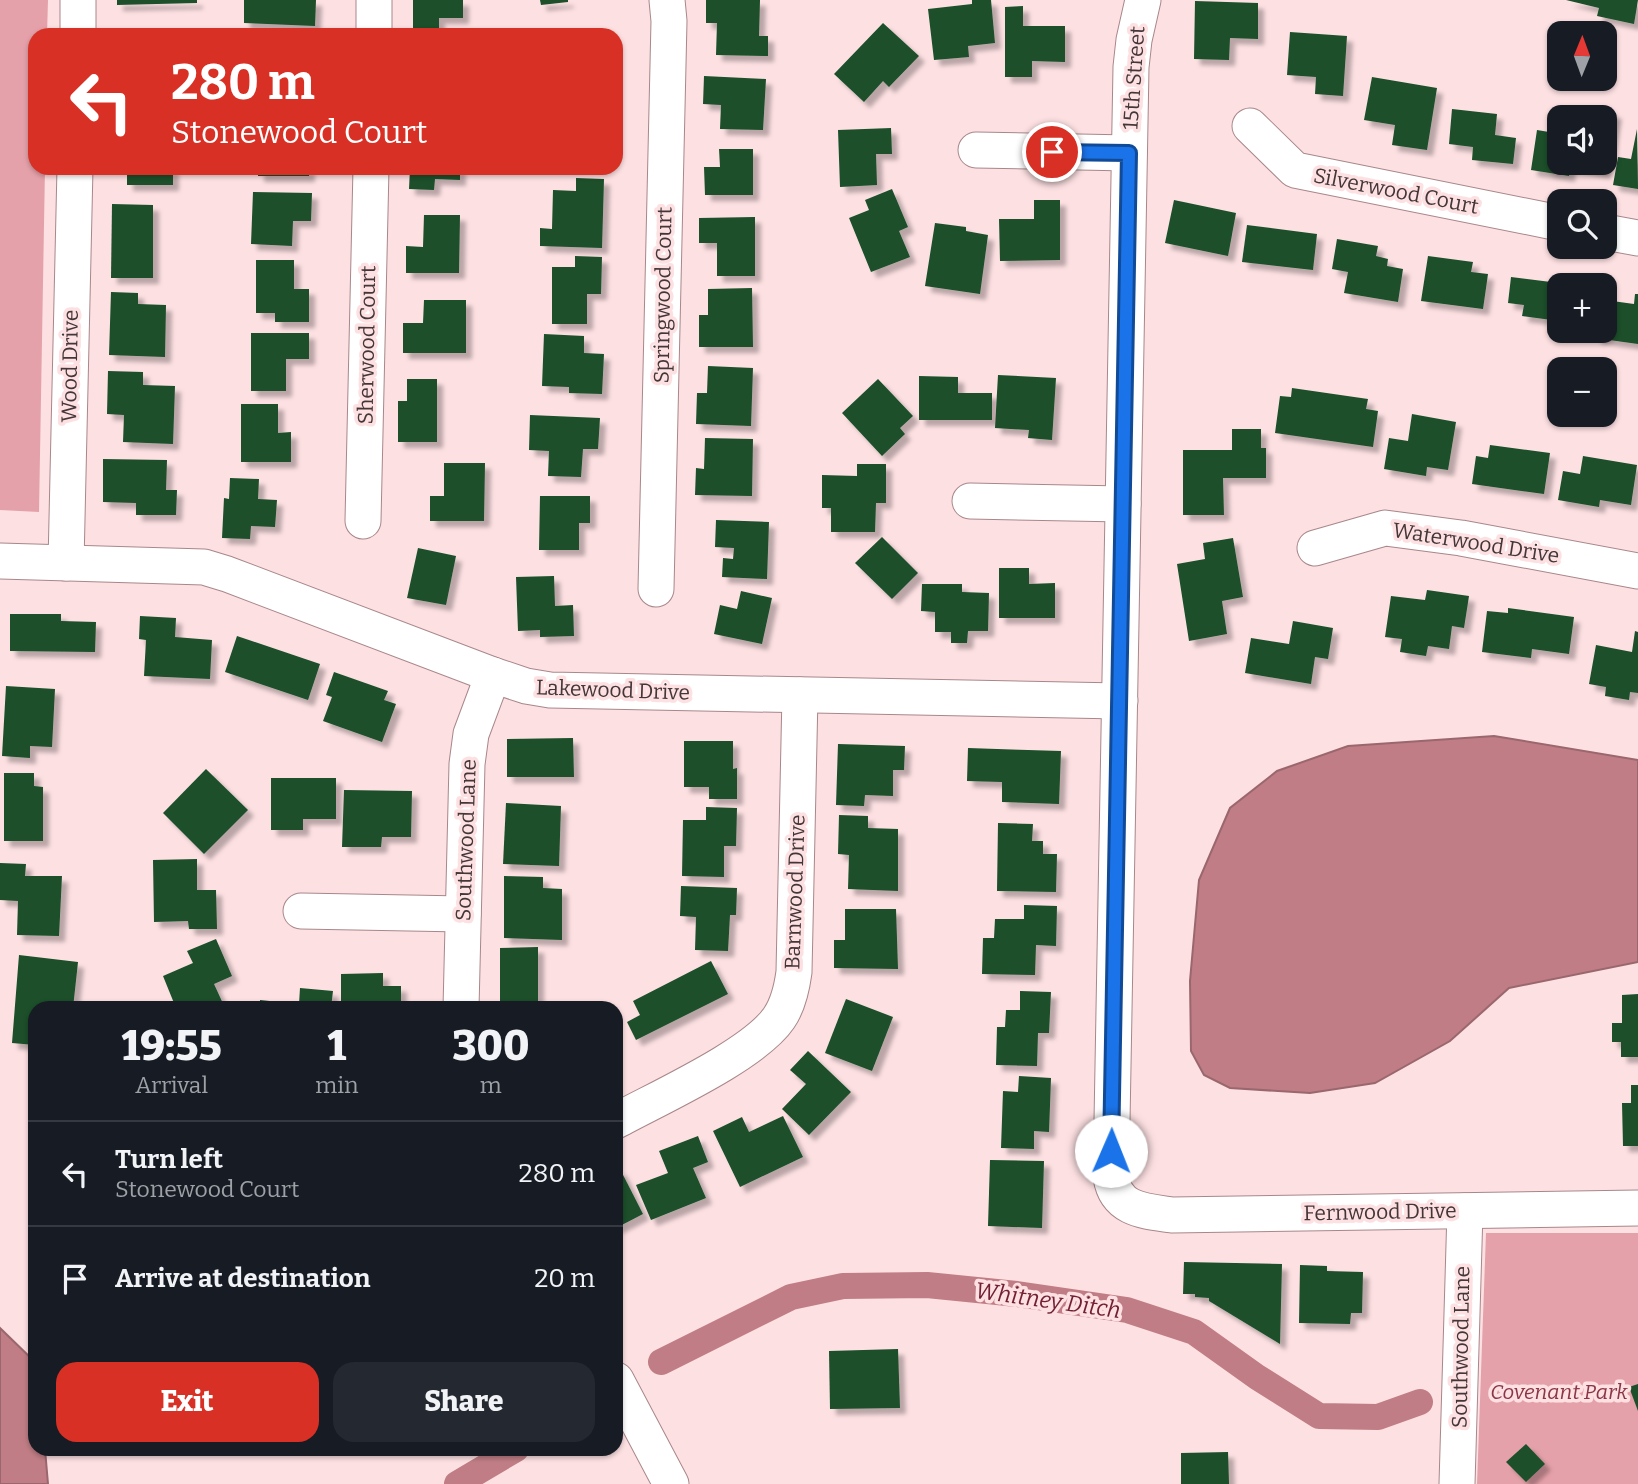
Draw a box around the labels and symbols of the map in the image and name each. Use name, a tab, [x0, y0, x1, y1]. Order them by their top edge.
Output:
north arrow	[1547, 21, 1617, 91]
street label: 15th Street	[1117, 25, 1151, 131]
pin	[1022, 122, 1082, 182]
street label: Silverwood Court	[1311, 162, 1481, 220]
street label: Springwood Court	[648, 206, 678, 384]
street label: Sherwood Court	[353, 265, 381, 425]
street label: Wood Drive	[56, 310, 84, 422]
street label: Waterwood Drive	[1391, 517, 1561, 569]
street label: Lakewood Drive	[536, 674, 690, 706]
street label: Southwood Lane	[450, 759, 482, 921]
street label: Barnwood Drive	[779, 814, 811, 970]
position arrow	[1074, 1114, 1148, 1188]
street label: Fernwood Drive	[1303, 1198, 1457, 1226]
street label: Southwood Lane	[1447, 1266, 1475, 1428]
water label: Whitney Ditch	[973, 1276, 1123, 1324]
park label: Covenant Park	[1490, 1379, 1628, 1405]

